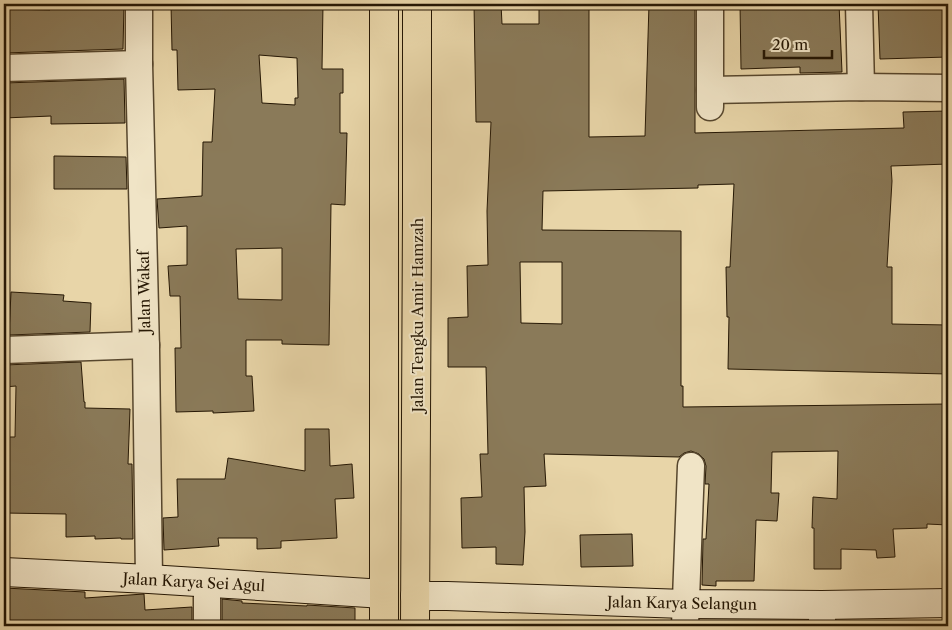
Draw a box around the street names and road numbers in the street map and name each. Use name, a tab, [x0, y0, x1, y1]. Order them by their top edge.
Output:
street label: Jalan Tengku Amir Hamzah	[408, 217, 427, 414]
street label: Jalan Wakaf	[134, 249, 154, 336]
street label: Jalan Karya Sei Agul	[120, 569, 266, 595]
street label: Jalan Karya Selangun	[605, 592, 758, 614]

